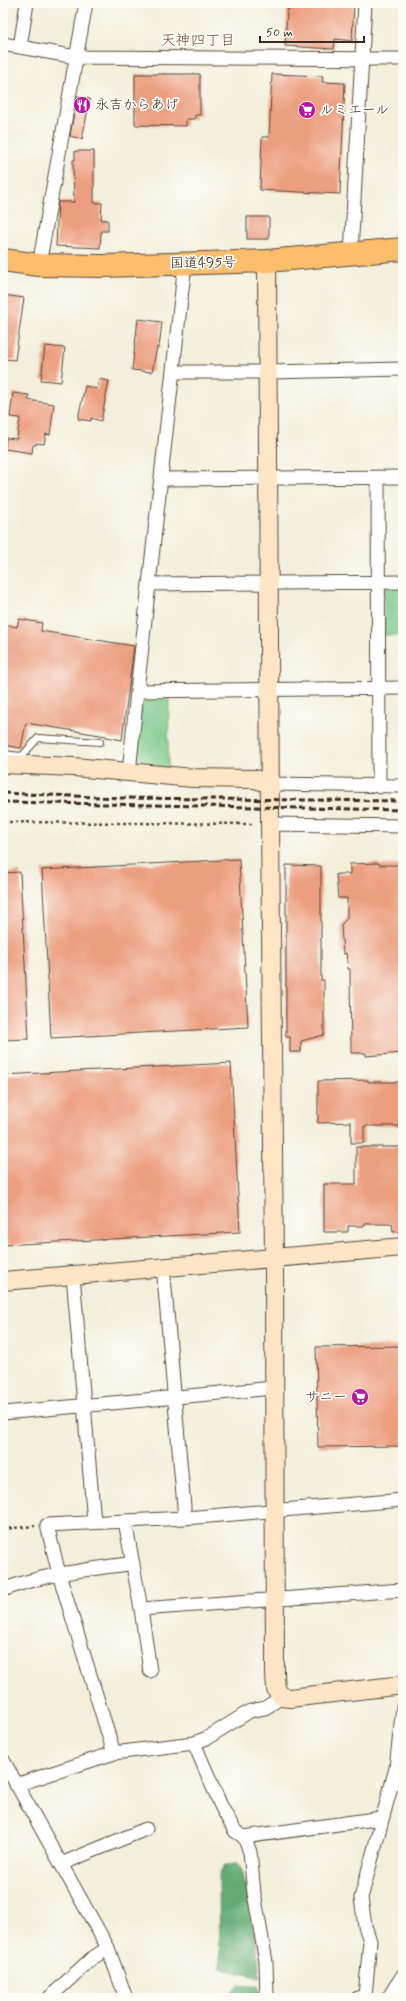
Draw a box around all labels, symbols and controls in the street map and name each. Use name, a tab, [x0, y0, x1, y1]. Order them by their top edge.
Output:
scale bar	[260, 18, 364, 44]
text: 50 m	[266, 25, 293, 41]
district label: 天神四丁目	[160, 31, 236, 51]
restaurant icon: 永吉からあげ	[72, 95, 92, 115]
place label: 永吉からあげ	[95, 96, 179, 114]
supermarket icon: ルミエール	[297, 100, 317, 120]
place label: ルミエール	[320, 101, 389, 119]
street label: 国道495号	[170, 253, 236, 273]
supermarket icon: サニー	[350, 1387, 370, 1407]
place label: サニー	[305, 1388, 347, 1406]

